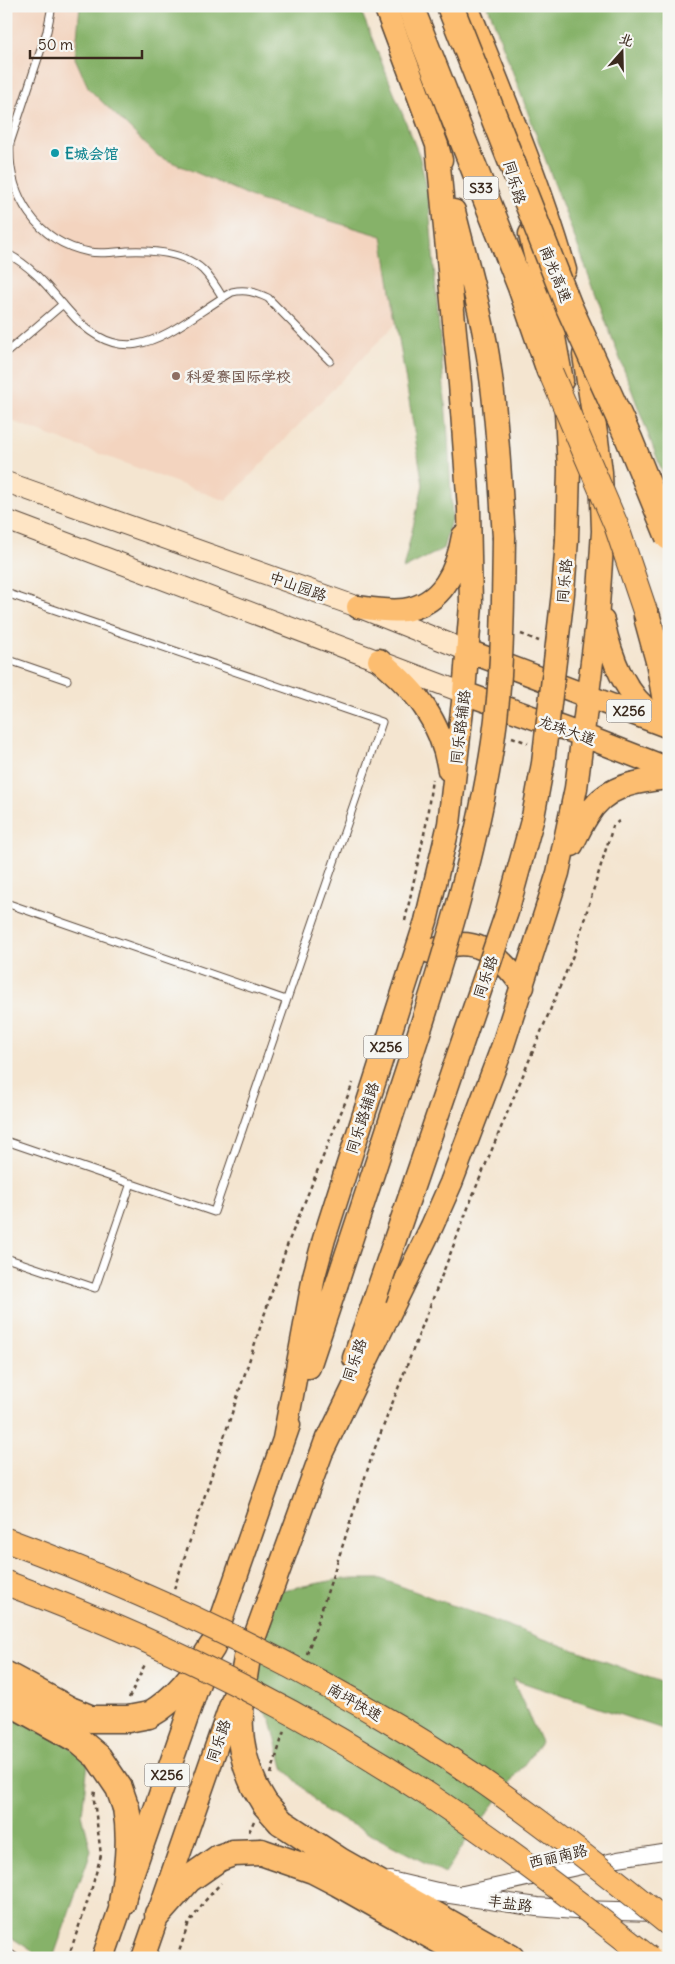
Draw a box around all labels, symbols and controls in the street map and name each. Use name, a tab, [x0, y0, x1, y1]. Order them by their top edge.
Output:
scale bar	[30, 28, 142, 60]
north arrow	[598, 28, 648, 78]
text: 北	[617, 29, 636, 51]
text: 50 m	[38, 35, 73, 54]
place label: E城会馆	[65, 144, 119, 163]
marker: E城会馆	[49, 147, 61, 159]
street label: 同乐路	[500, 158, 530, 206]
road number: S33	[464, 177, 498, 200]
street label: 南光高速	[536, 243, 576, 305]
place label: 科爱赛国际学校	[186, 367, 291, 386]
marker: 科爱赛国际学校	[170, 370, 182, 382]
street label: 同乐路	[553, 558, 575, 604]
street label: 中山园路	[267, 567, 329, 605]
street label: 同乐路辅路	[446, 689, 474, 765]
road number: X256	[606, 699, 652, 722]
street label: 龙珠大道	[536, 711, 598, 749]
street label: 同乐路	[469, 953, 501, 1001]
road number: X256	[364, 1036, 408, 1058]
street label: 同乐路辅路	[341, 1079, 383, 1157]
street label: 同乐路	[338, 1336, 370, 1384]
street label: 南坪快速	[324, 1679, 386, 1725]
street label: 同乐路	[202, 1717, 234, 1765]
road number: X256	[144, 1764, 190, 1786]
street label: 西丽南路	[527, 1840, 589, 1872]
street label: 丰盐路	[486, 1890, 534, 1916]

